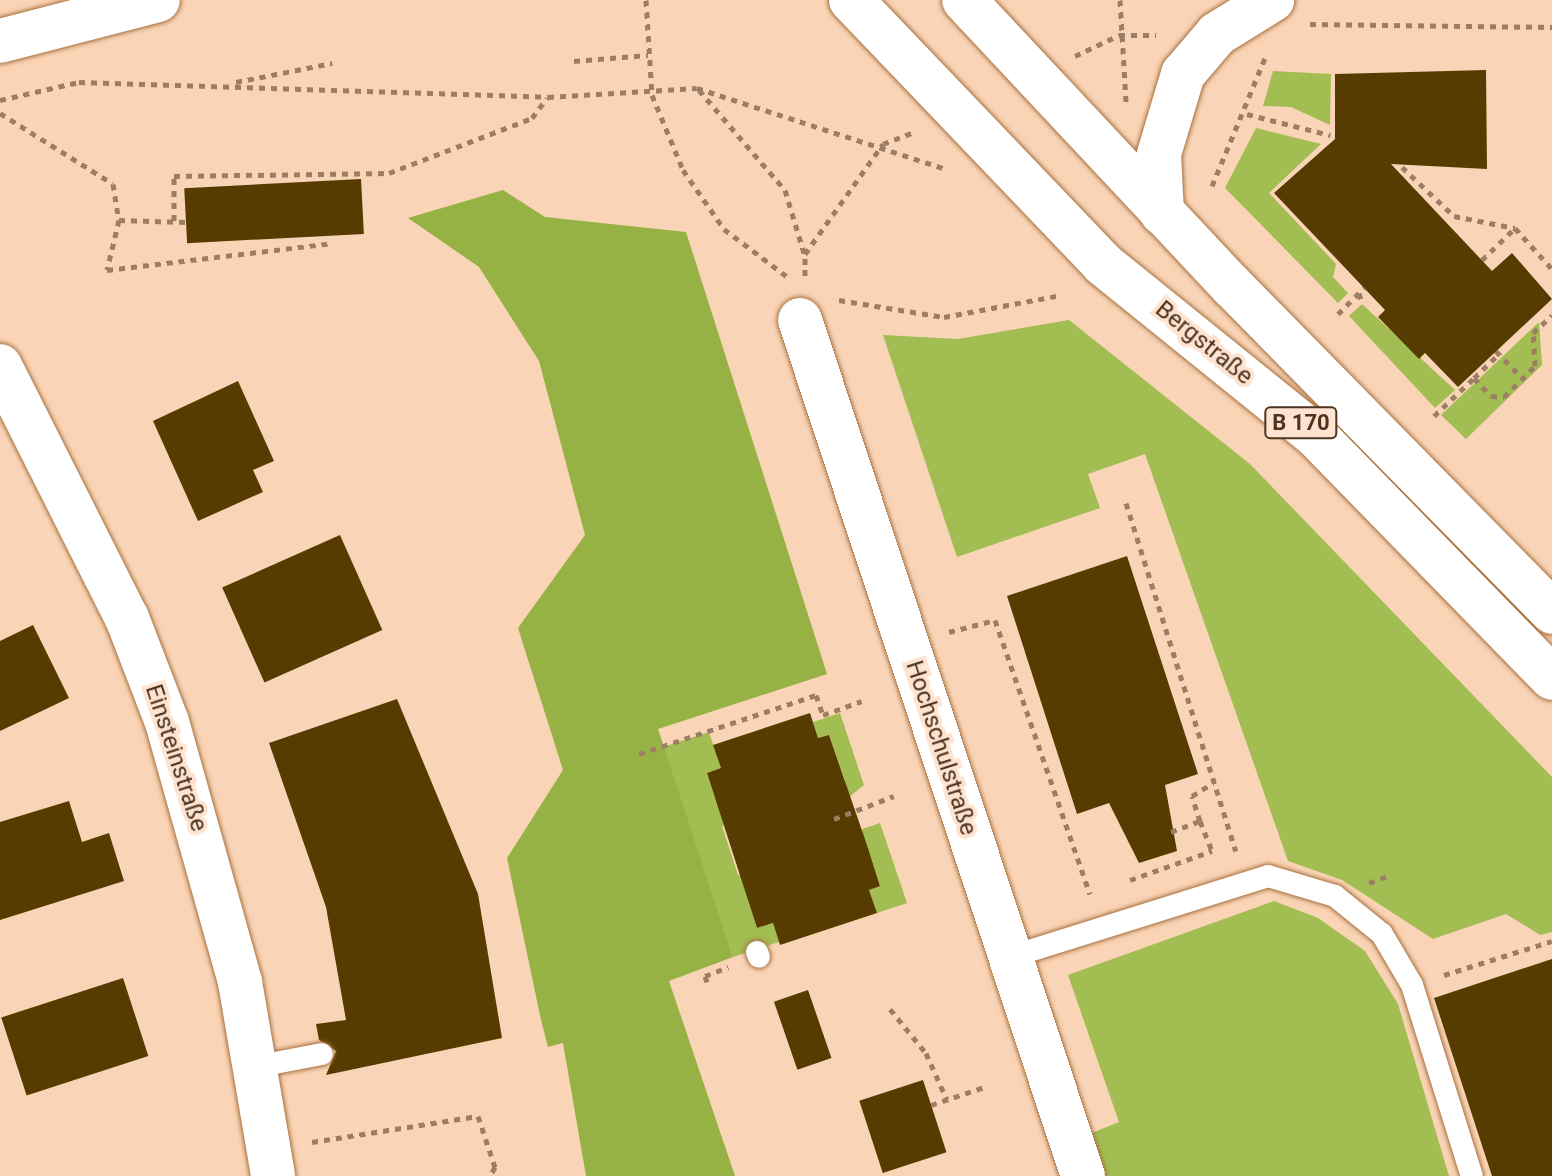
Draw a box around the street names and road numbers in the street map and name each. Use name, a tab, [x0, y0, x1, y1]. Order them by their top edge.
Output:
street label: Bergstraße	[1149, 295, 1259, 391]
road number: B 170	[1263, 405, 1339, 441]
street label: Hochschulstraße	[899, 657, 983, 839]
street label: Einsteinstraße	[139, 681, 213, 835]

